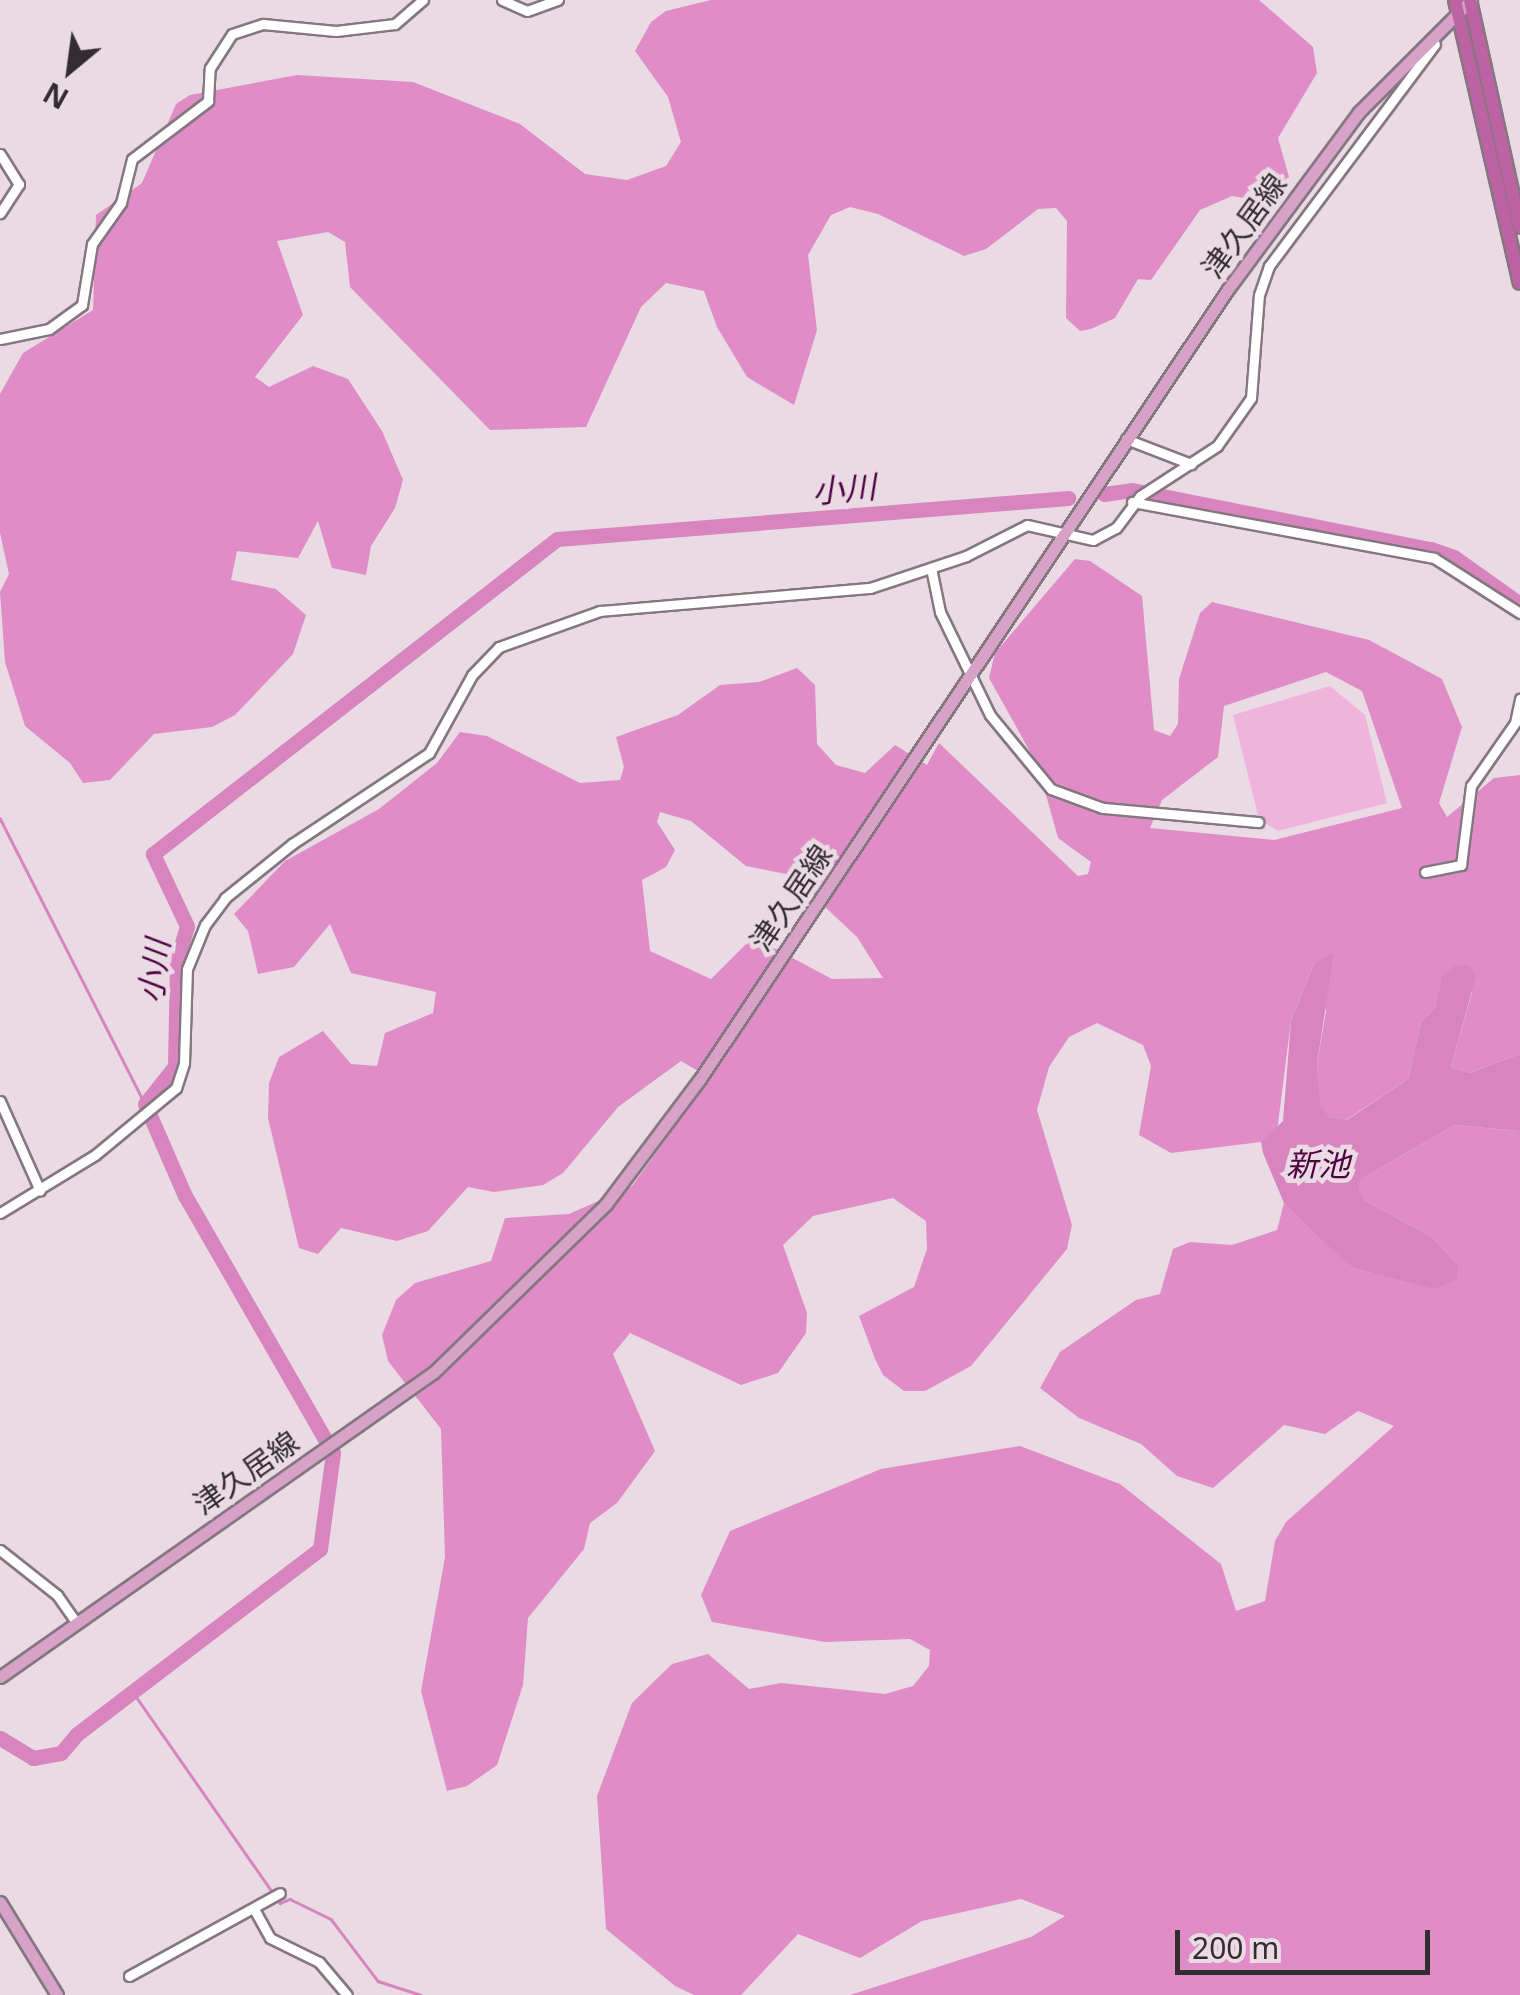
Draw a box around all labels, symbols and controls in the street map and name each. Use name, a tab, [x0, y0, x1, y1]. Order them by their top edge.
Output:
north arrow	[20, 20, 120, 120]
text: N	[36, 74, 75, 118]
street label: 津久居線	[1194, 167, 1294, 285]
water label: 小川	[810, 467, 878, 511]
street label: 津久居線	[743, 838, 839, 958]
water label: 小川	[131, 937, 177, 1005]
water label: 新池	[1286, 1145, 1350, 1183]
street label: 津久居線	[187, 1424, 305, 1522]
scale bar	[1180, 1910, 1435, 1972]
text: 200 m	[1192, 1927, 1279, 1968]

